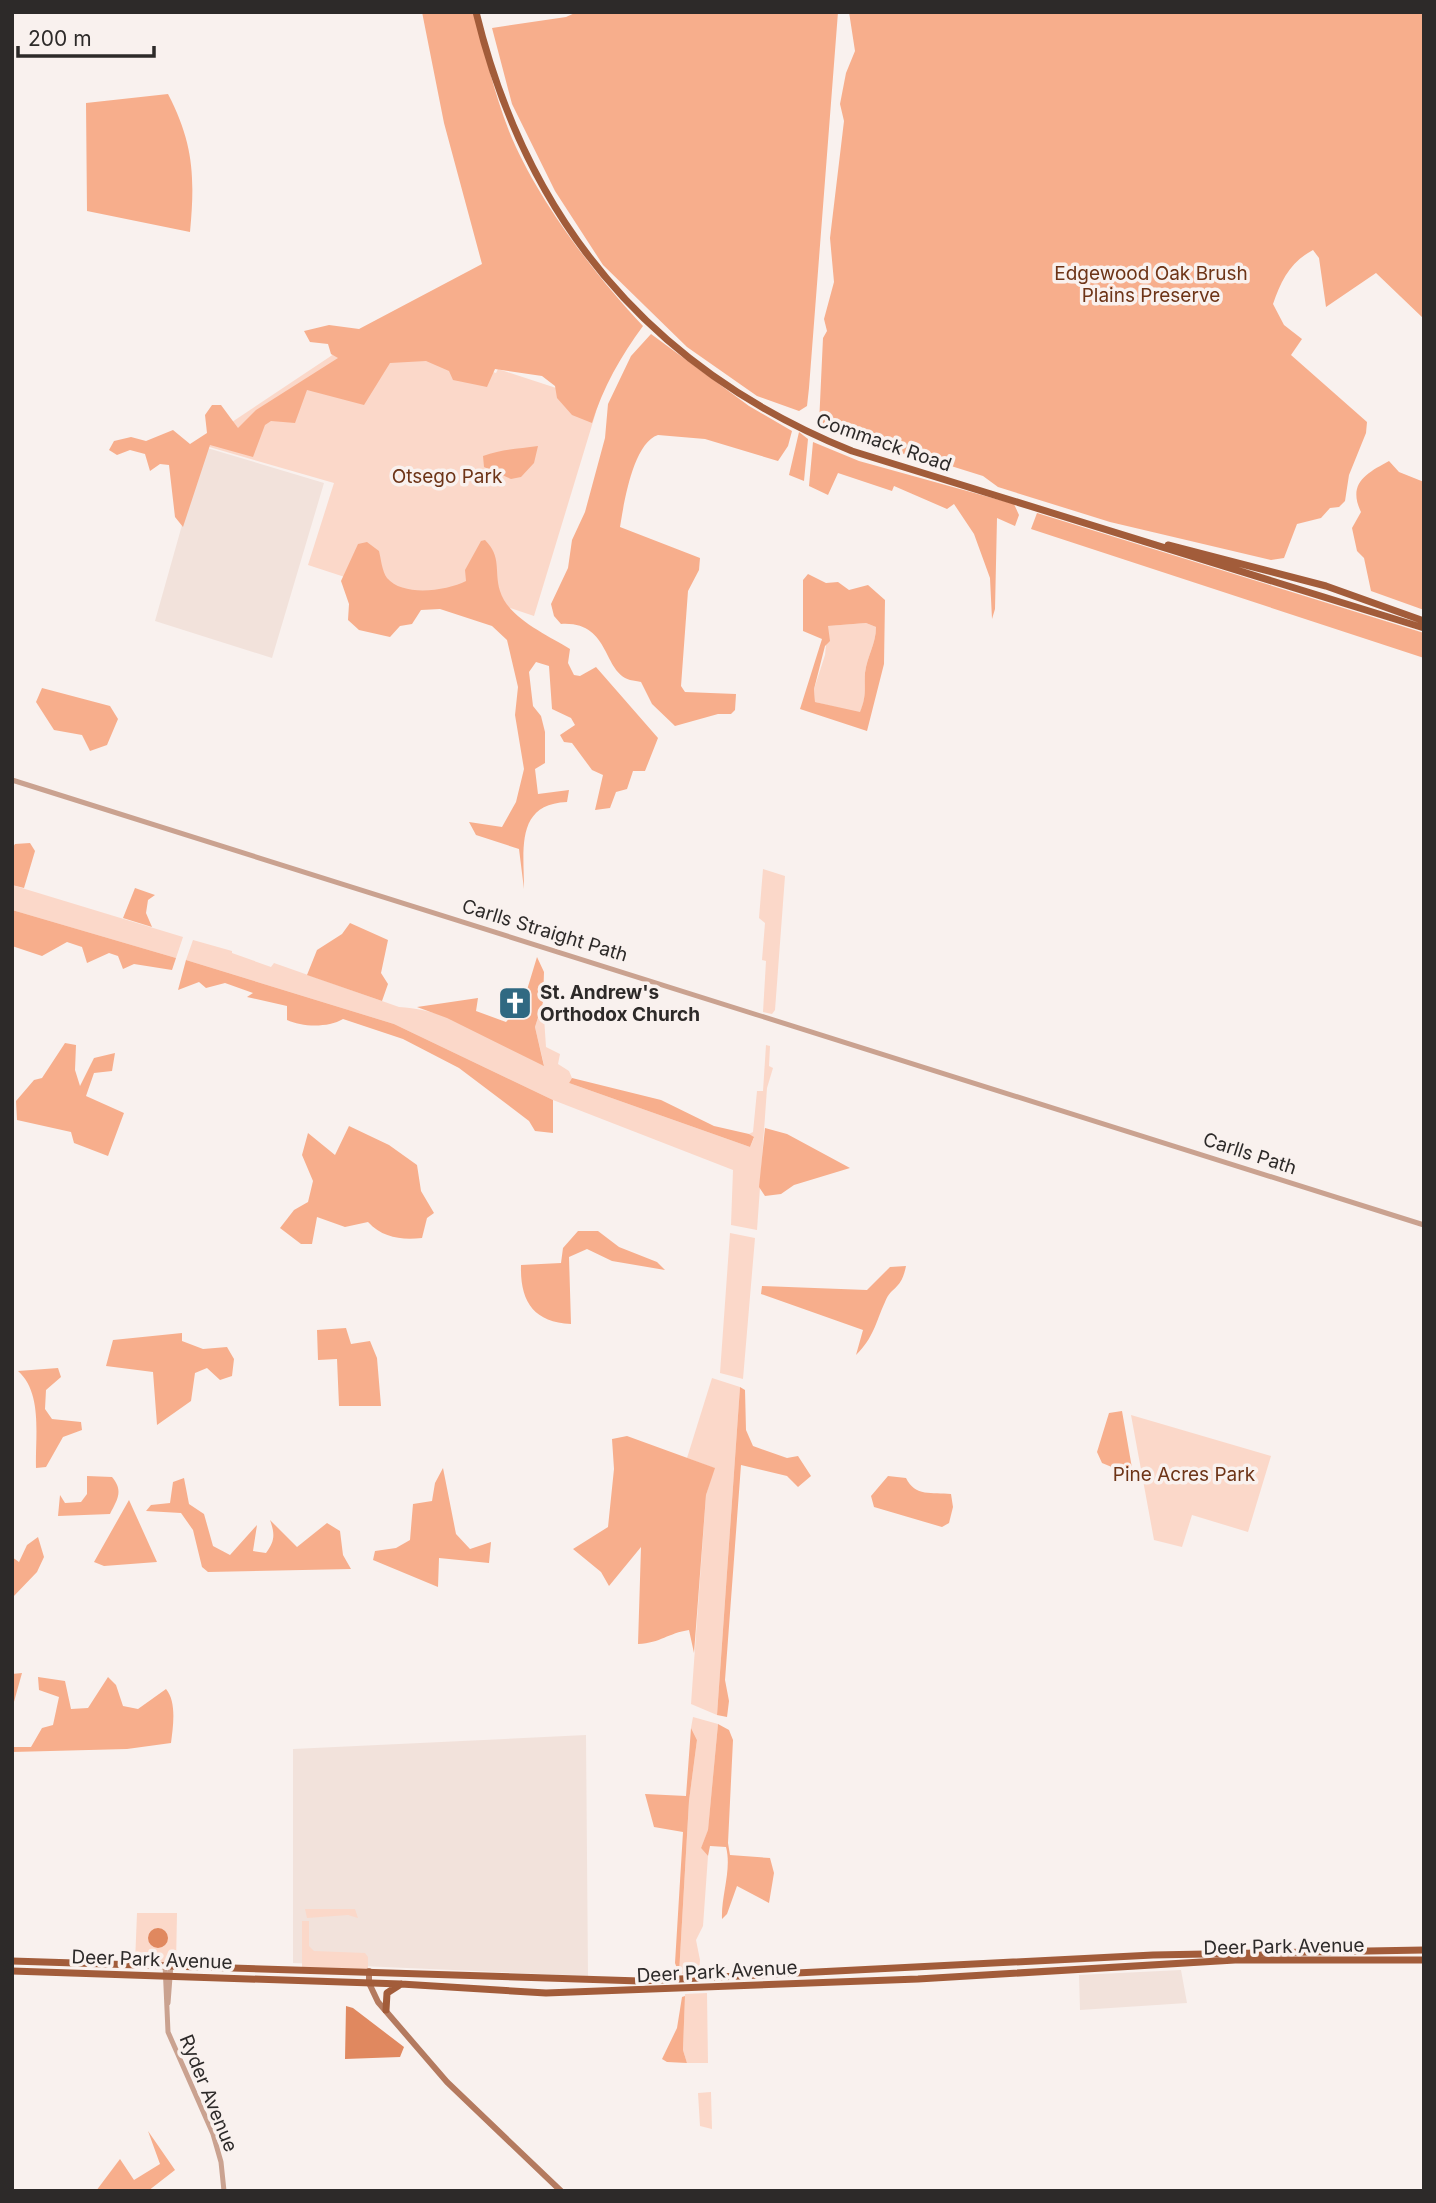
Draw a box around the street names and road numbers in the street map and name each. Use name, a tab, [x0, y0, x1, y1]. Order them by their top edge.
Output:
street label: Commack Road	[813, 409, 955, 476]
street label: Carlls Straight Path	[459, 894, 631, 967]
street label: Carlls Path	[1200, 1128, 1299, 1179]
street label: Deer Park Avenue	[1203, 1934, 1365, 1959]
street label: Deer Park Avenue	[71, 1945, 233, 1974]
street label: Deer Park Avenue	[636, 1956, 798, 1987]
street label: Ryder Avenue	[175, 2031, 243, 2155]

